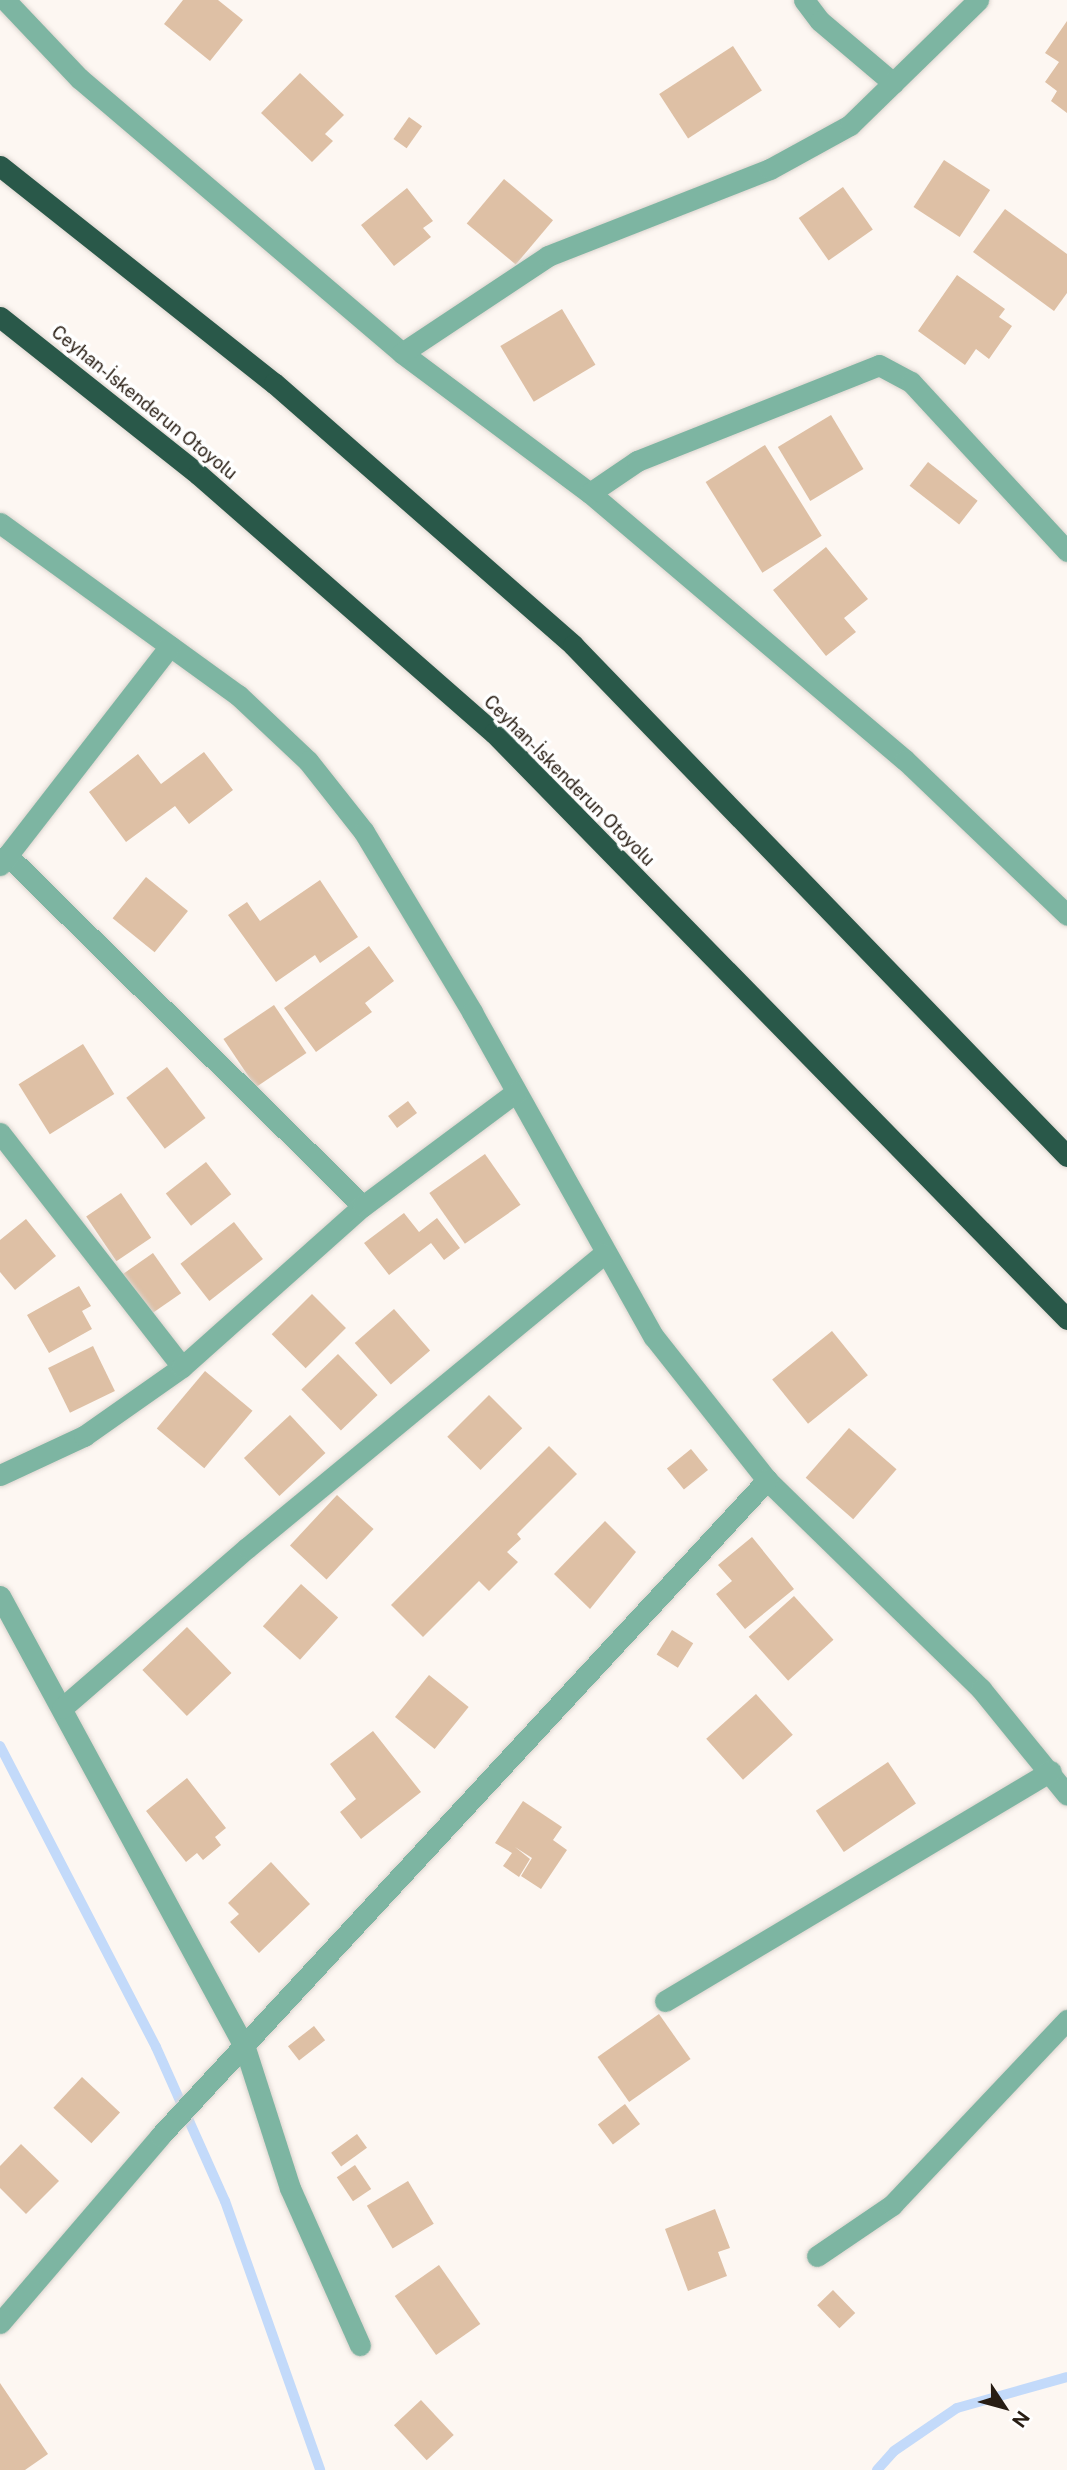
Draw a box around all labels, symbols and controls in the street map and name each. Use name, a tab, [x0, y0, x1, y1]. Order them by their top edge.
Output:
street label: Ceyhan-İskenderun Otoyolu	[47, 321, 241, 485]
street label: Ceyhan-İskenderun Otoyolu	[479, 691, 659, 871]
north arrow	[969, 2372, 1039, 2442]
text: N	[1008, 2407, 1034, 2432]

